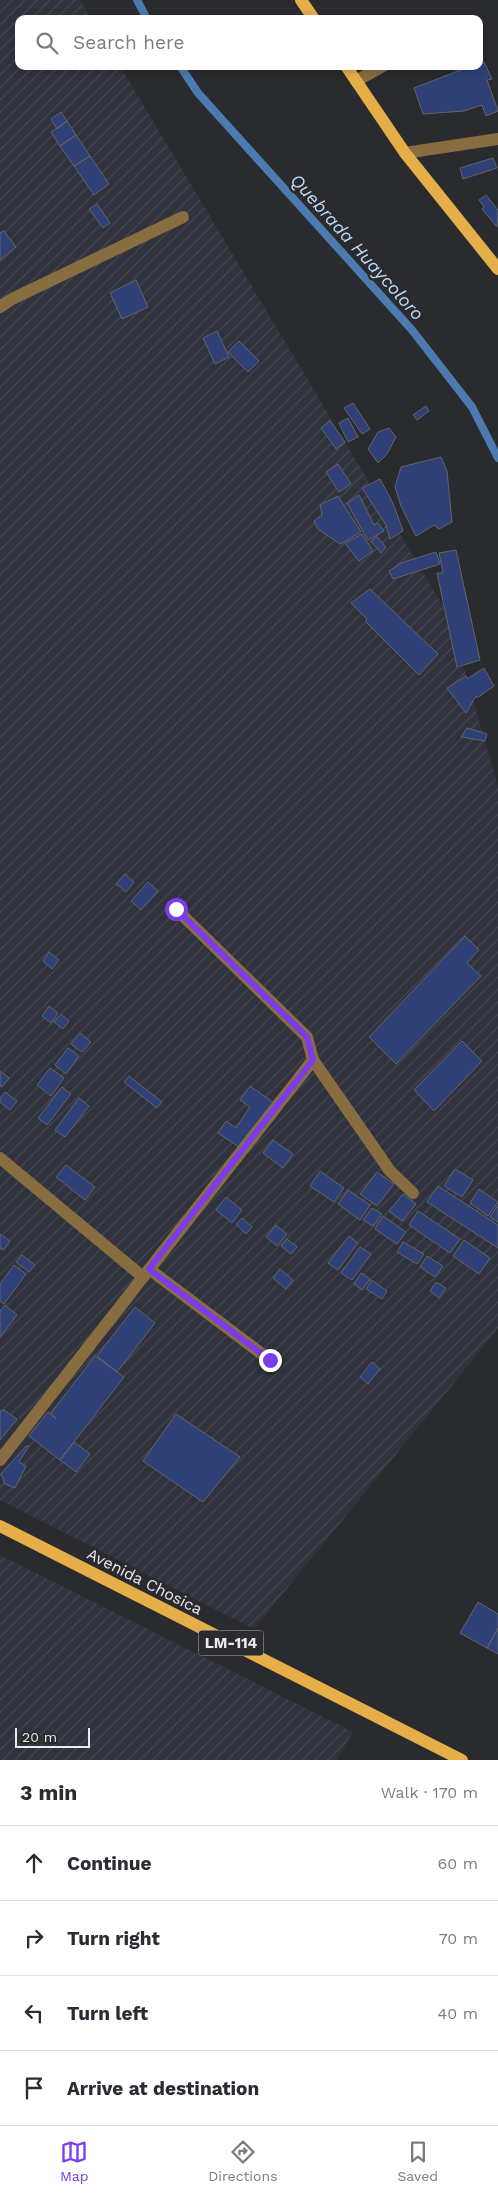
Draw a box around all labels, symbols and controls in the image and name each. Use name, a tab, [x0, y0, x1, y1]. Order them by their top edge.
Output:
search box	[15, 15, 483, 70]
icon: search	[33, 29, 61, 57]
text: Search here	[73, 31, 184, 54]
water label: Quebrada Huaycoloro	[286, 169, 429, 324]
route start	[165, 898, 188, 921]
route end	[259, 1349, 282, 1372]
street label: Avenida Chosica	[84, 1544, 206, 1619]
road number: LM-114	[198, 1630, 264, 1656]
scale bar	[15, 1725, 90, 1748]
text: 20 m	[22, 1729, 57, 1745]
text: 3 min	[20, 1780, 77, 1805]
text: Walk · 170 m	[381, 1783, 478, 1802]
icon: ahead	[20, 1849, 48, 1877]
text: Continue	[67, 1852, 151, 1875]
text: 60 m	[438, 1854, 478, 1873]
icon: right	[20, 1924, 48, 1952]
text: Turn right	[67, 1927, 160, 1950]
text: 70 m	[439, 1929, 478, 1948]
icon: left	[20, 1999, 48, 2027]
text: Turn left	[67, 2002, 148, 2025]
text: 40 m	[438, 2004, 478, 2023]
icon: arrive	[20, 2074, 48, 2102]
text: Arrive at destination	[67, 2077, 259, 2100]
tab: Map	[60, 2138, 89, 2184]
tab: Directions	[208, 2138, 278, 2184]
tab: Saved	[397, 2138, 438, 2184]

